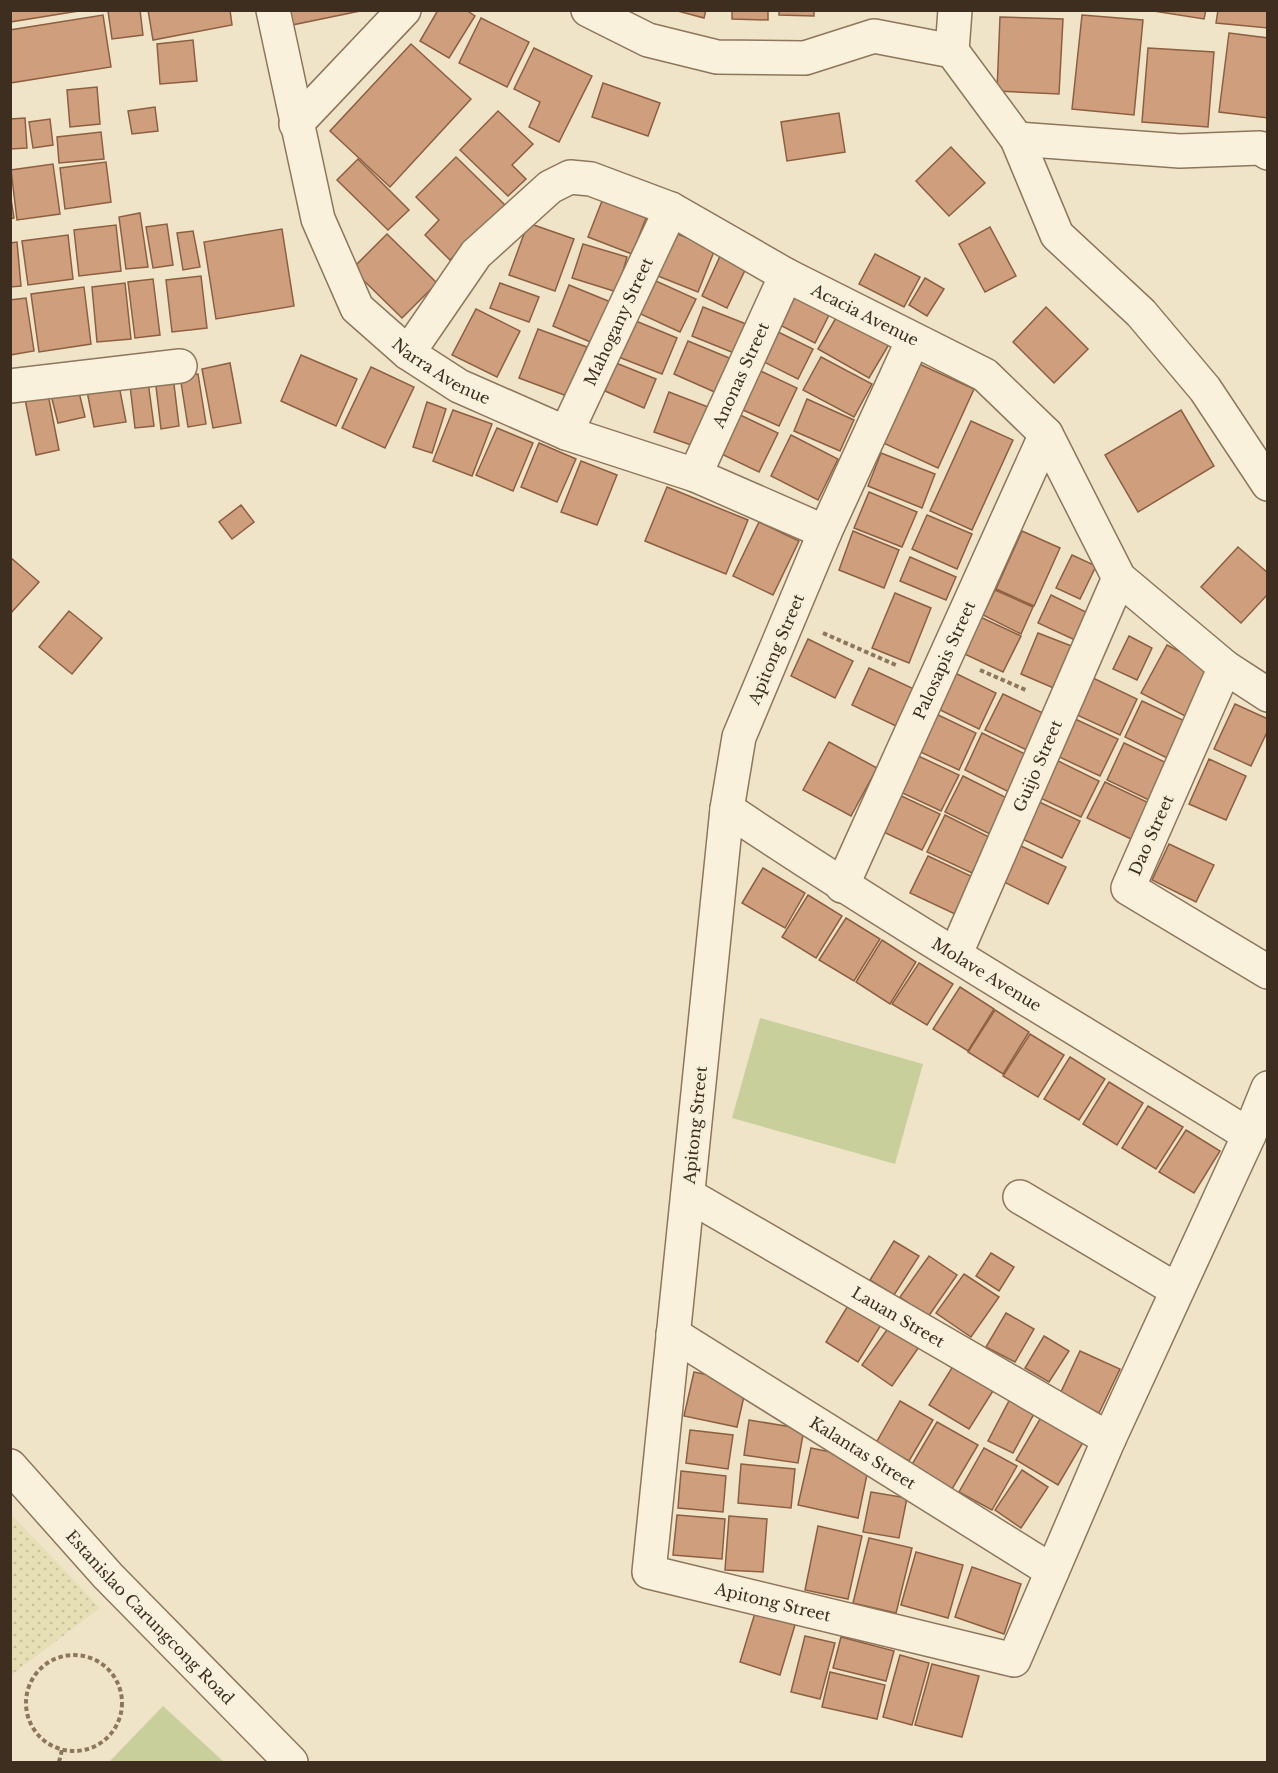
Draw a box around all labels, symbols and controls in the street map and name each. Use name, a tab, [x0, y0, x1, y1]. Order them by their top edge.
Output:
street label: Mahogany Street	[580, 254, 657, 389]
street label: Acacia Avenue	[807, 279, 922, 350]
street label: Anonas Street	[707, 319, 773, 432]
street label: Narra Avenue	[388, 334, 493, 408]
street label: Apitong Street	[743, 591, 808, 708]
street label: Palosapis Street	[909, 598, 979, 722]
street label: Guijo Street	[1009, 717, 1066, 815]
street label: Dao Street	[1124, 792, 1178, 878]
street label: Molave Avenue	[928, 933, 1045, 1016]
street label: Apitong Street	[679, 1065, 711, 1186]
street label: Lauan Street	[848, 1282, 948, 1352]
street label: Kalantas Street	[806, 1412, 920, 1493]
street label: Estanislao Carungcong Road	[62, 1526, 238, 1708]
street label: Apitong Street	[712, 1578, 833, 1625]

